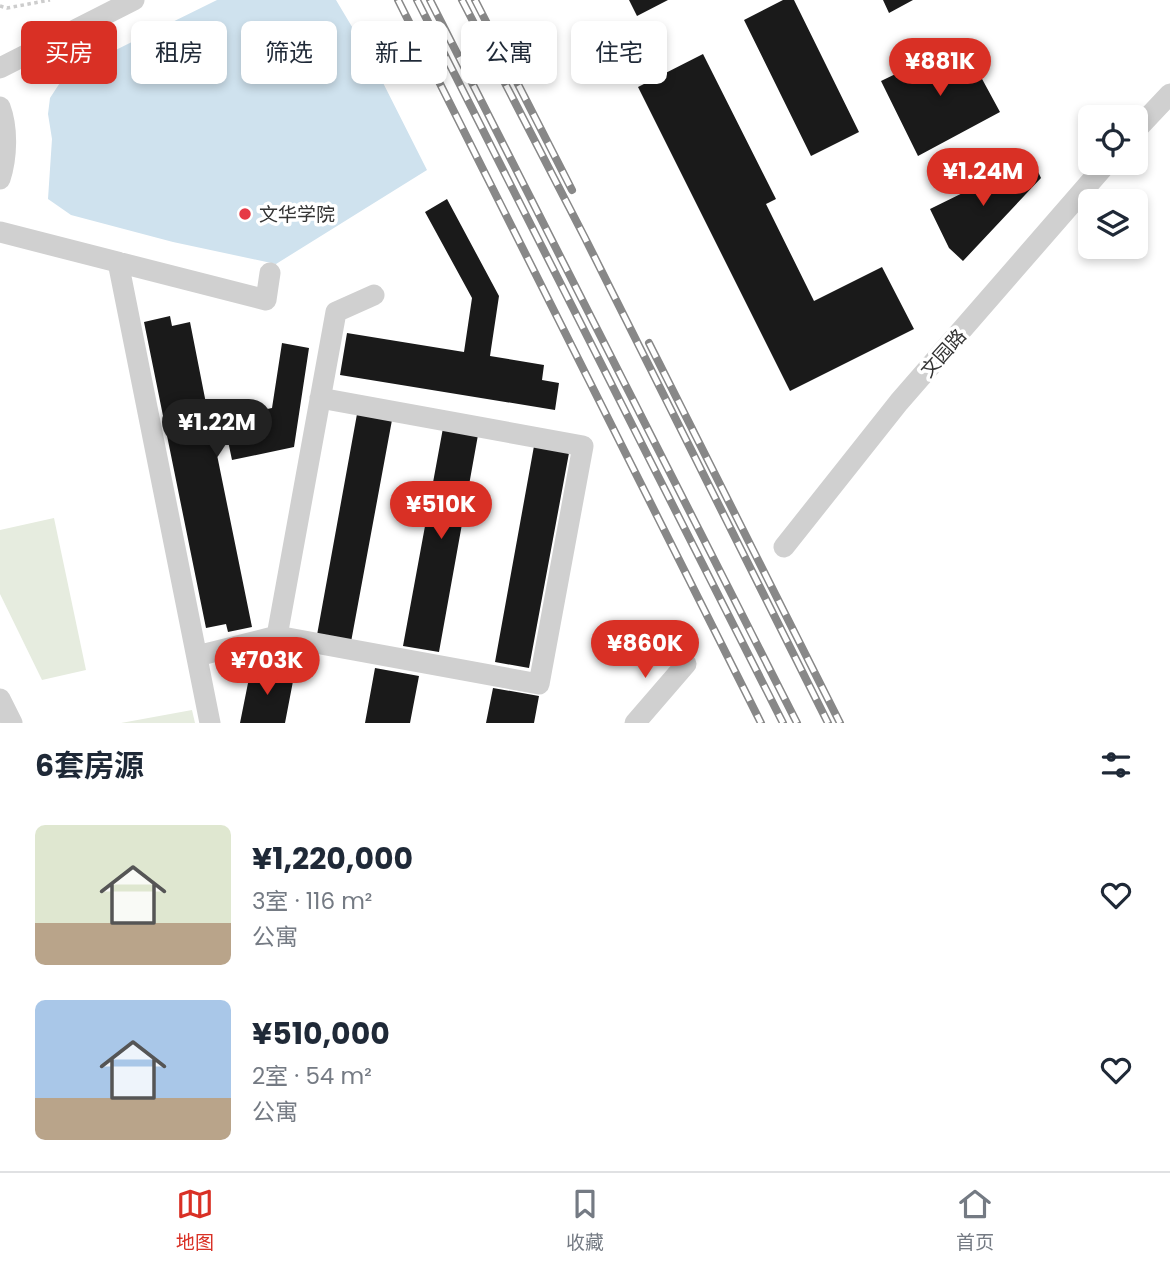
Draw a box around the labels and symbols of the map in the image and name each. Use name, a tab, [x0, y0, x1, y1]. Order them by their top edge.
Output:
pin: ¥881K	[891, 38, 989, 98]
pin: ¥1.24M	[926, 148, 1040, 208]
place label: 文华学院	[259, 201, 335, 228]
marker: 文华学院	[237, 206, 253, 222]
street label: 文园路	[914, 323, 972, 384]
pin: ¥1.22M	[160, 400, 274, 459]
pin: ¥510K	[392, 482, 490, 541]
pin: ¥860K	[596, 620, 694, 680]
pin: ¥703K	[218, 638, 316, 697]

